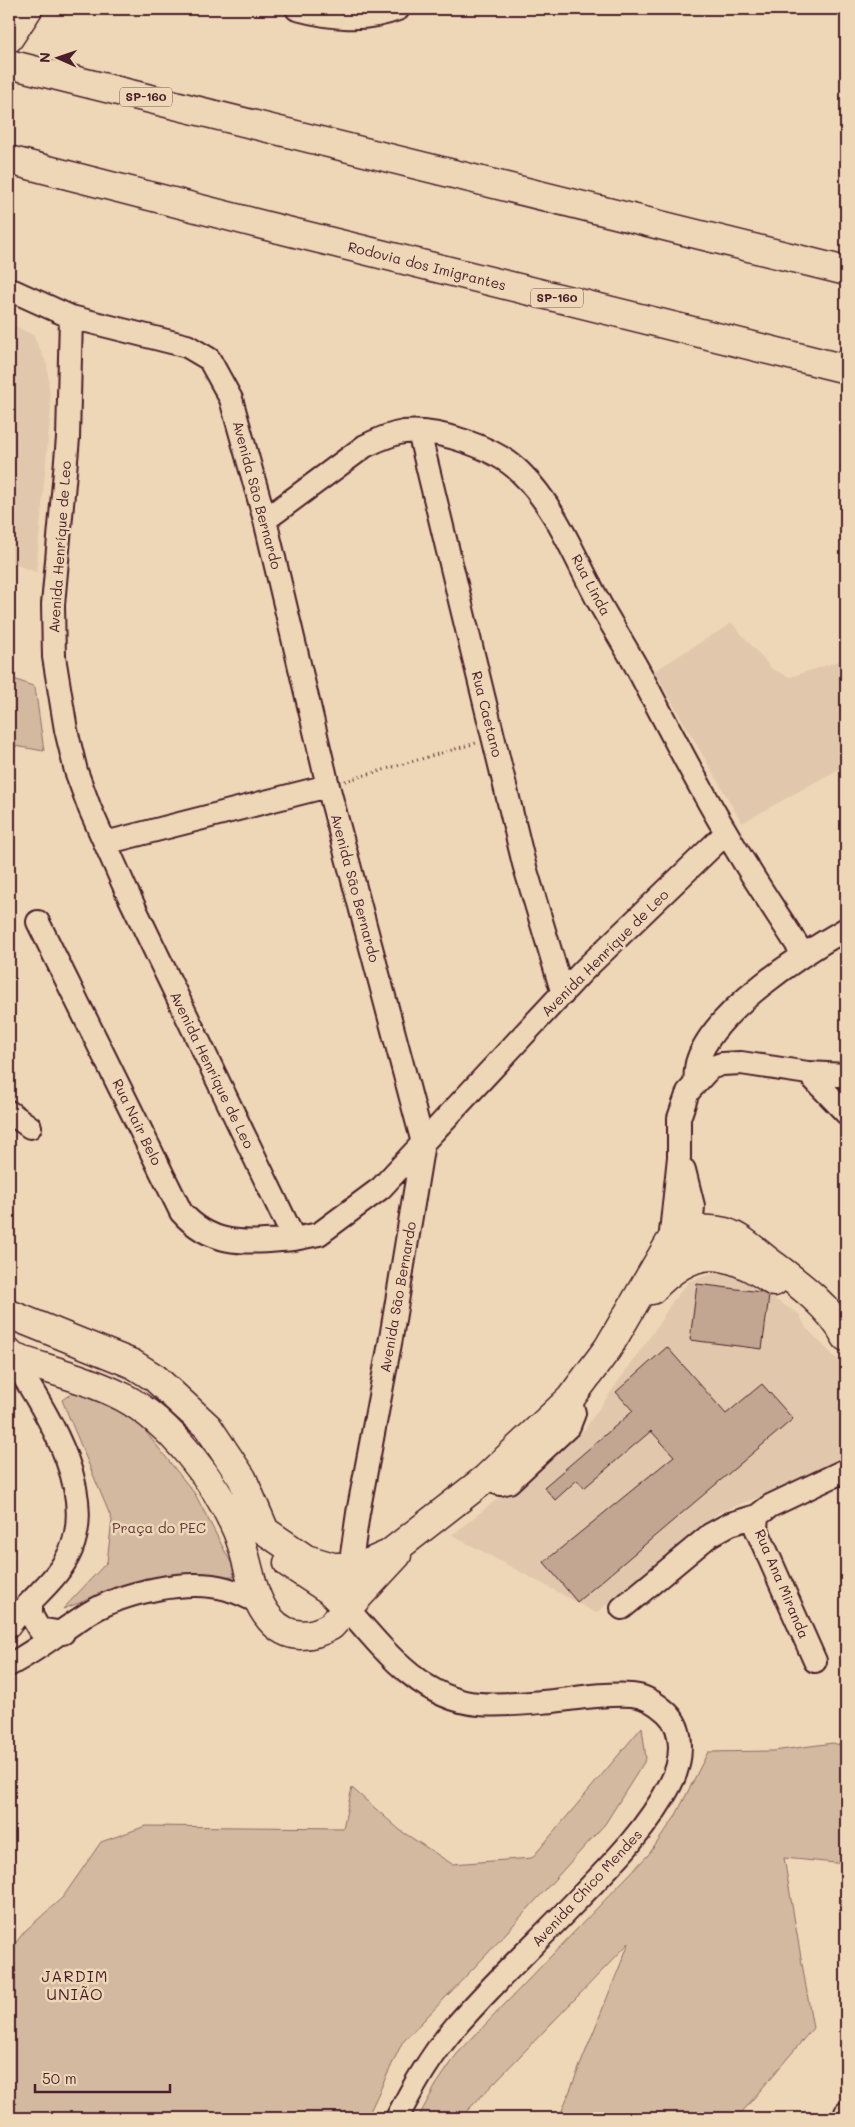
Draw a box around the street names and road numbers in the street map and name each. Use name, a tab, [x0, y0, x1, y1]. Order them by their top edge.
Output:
road number: SP-160	[120, 88, 172, 106]
street label: Rodovia dos Imigrantes	[346, 237, 508, 294]
road number: SP-160	[531, 288, 583, 308]
street label: Avenida São Bernardo	[229, 419, 286, 571]
street label: Avenida Henríque de Leo	[44, 460, 75, 634]
street label: Rua Linda	[567, 551, 616, 619]
street label: Rua Caetano	[468, 669, 507, 759]
street label: Avenida São Bernardo	[327, 812, 384, 964]
street label: Avenida Henríque de Leo	[537, 885, 672, 1020]
street label: Avenida Henríque de Leo	[166, 988, 259, 1151]
street label: Rua Nair Belo	[108, 1075, 167, 1168]
street label: Avenida São Bernardo	[375, 1220, 420, 1374]
street label: Rua Ana Miranda	[751, 1526, 814, 1641]
street label: Avenida Chico Mendes	[527, 1825, 646, 1950]

